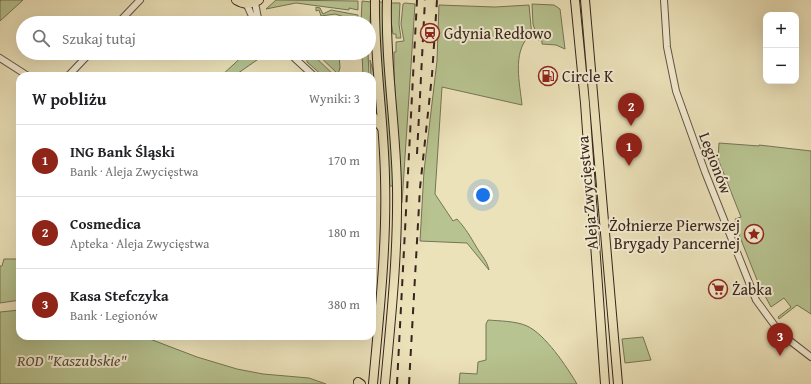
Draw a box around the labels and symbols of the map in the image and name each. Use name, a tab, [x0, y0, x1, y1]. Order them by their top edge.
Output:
place label: Gdynia Redłowo	[444, 21, 552, 45]
station icon: Gdynia Redłowo	[419, 22, 441, 44]
place label: Circle K	[562, 64, 614, 88]
fuel station icon: Circle K	[537, 65, 559, 87]
pin: 2	[618, 93, 644, 126]
street label: Legionów	[693, 129, 739, 198]
pin: 1	[616, 133, 642, 166]
street label: Aleja Zwycięstwa	[570, 134, 604, 251]
your location	[473, 185, 493, 205]
place label: Żołnierze Pierwszej Brygady Pancernej	[609, 213, 740, 255]
place icon: Żołnierze Pierwszej Brygady Pancernej	[743, 223, 765, 245]
place label: Żabka	[732, 277, 772, 301]
supermarket icon: Żabka	[707, 278, 729, 300]
pin: 3	[767, 323, 793, 356]
park label: ROD "Kaszubskie"	[16, 348, 128, 372]

